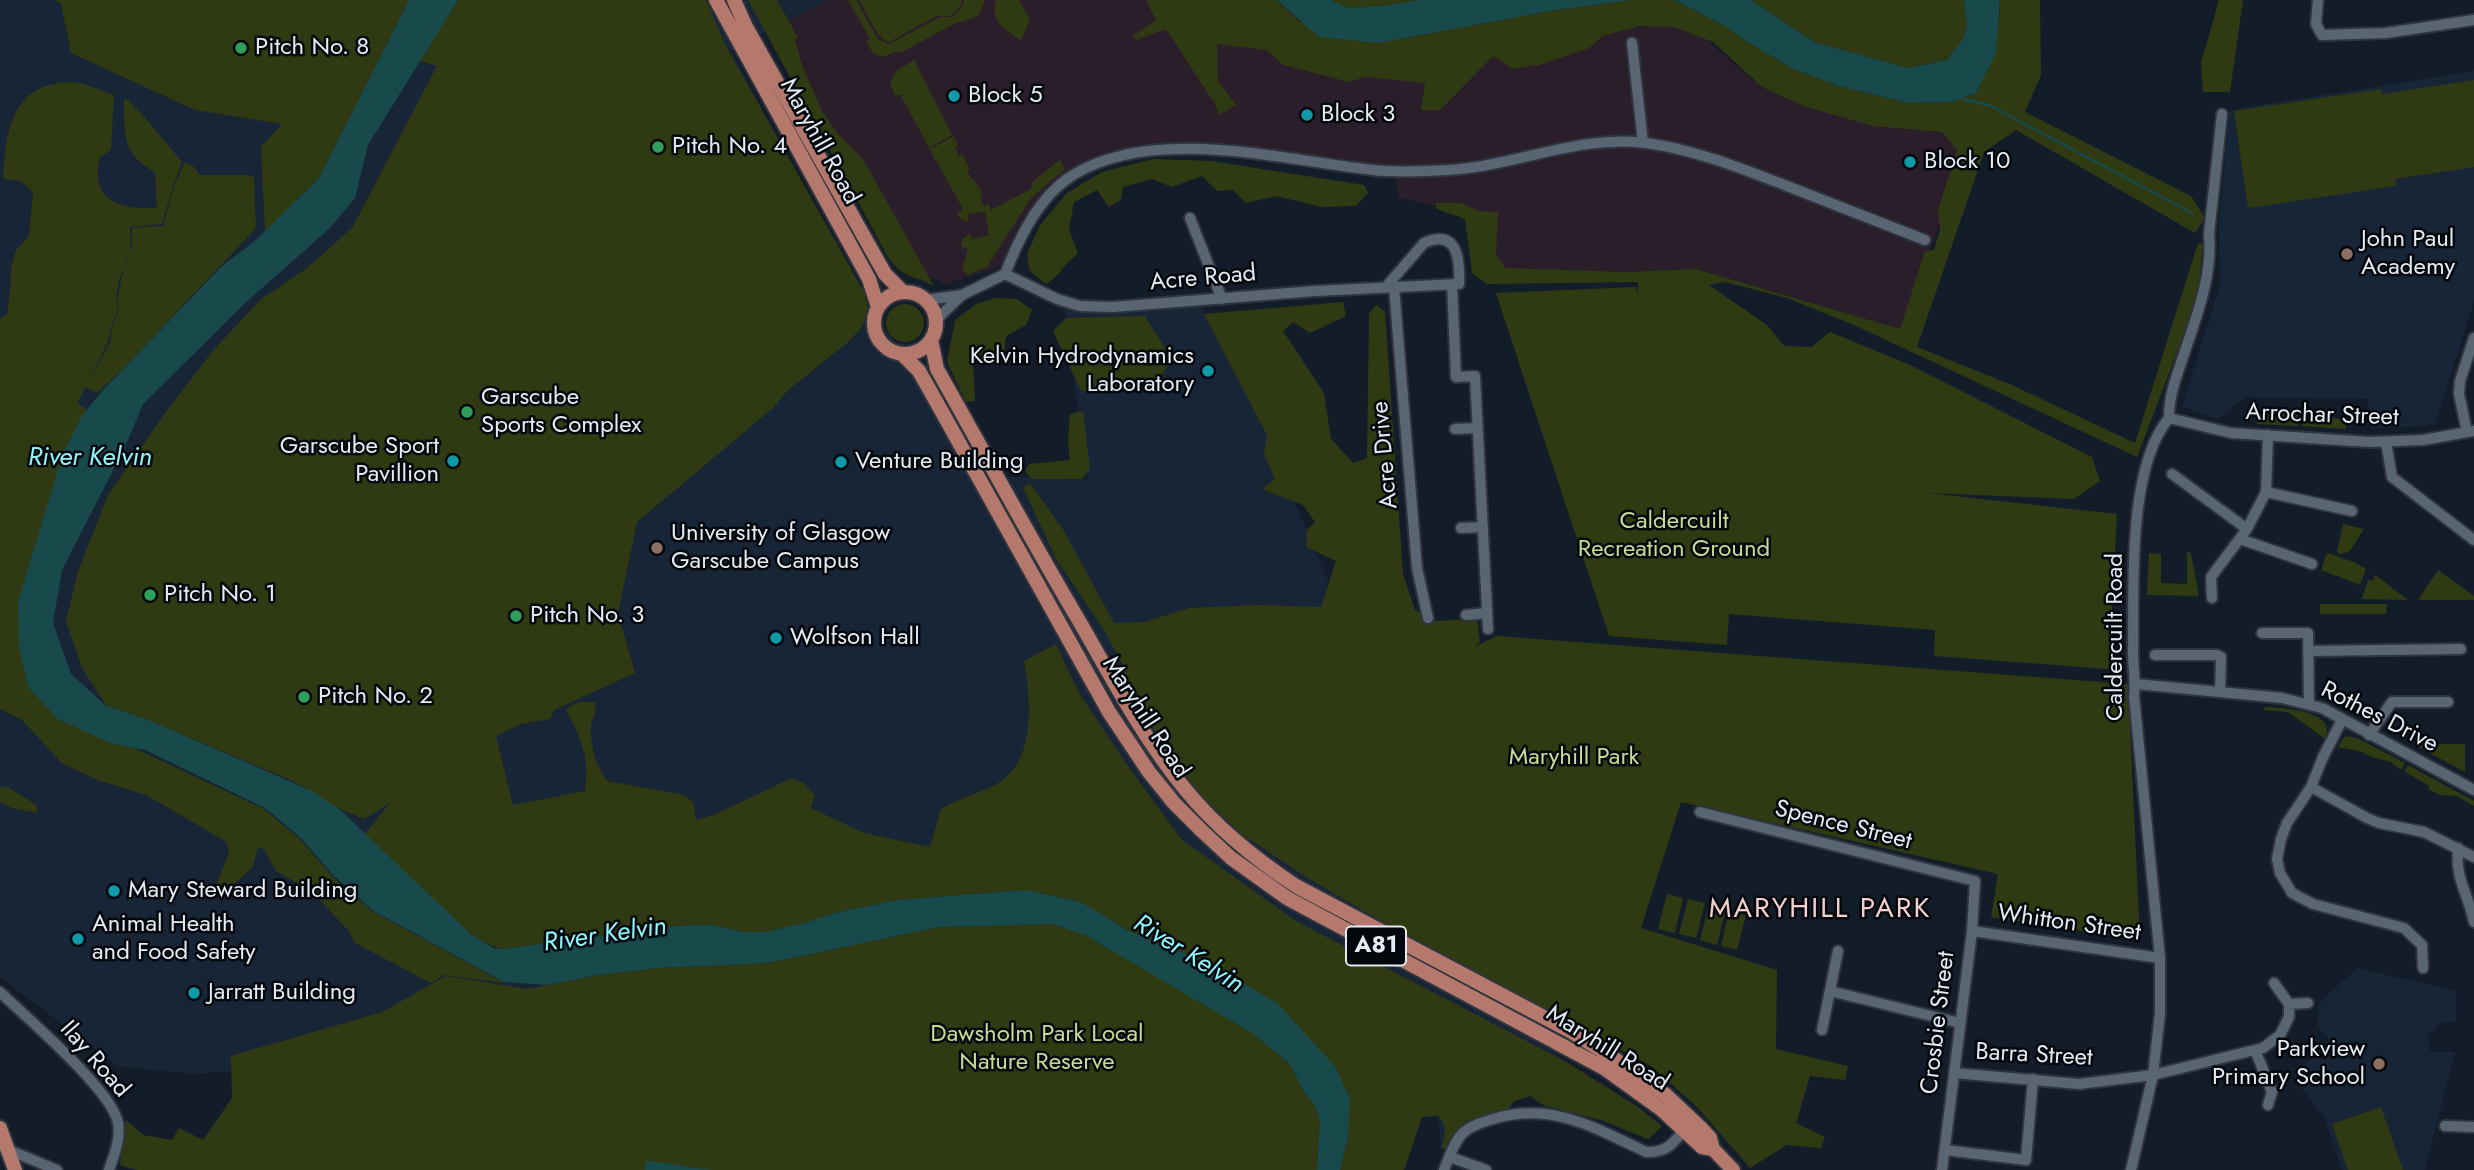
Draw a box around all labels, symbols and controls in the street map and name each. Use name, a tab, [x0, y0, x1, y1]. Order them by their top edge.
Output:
place label: Pitch No. 8	[255, 34, 369, 62]
marker: Pitch No. 8	[233, 40, 249, 56]
street label: Maryhill Road	[773, 74, 865, 210]
place label: Block 5	[968, 82, 1043, 110]
marker: Block 5	[946, 88, 962, 104]
place label: Block 3	[1321, 101, 1395, 129]
marker: Block 3	[1299, 107, 1315, 123]
place label: Pitch No. 4	[672, 133, 787, 161]
marker: Pitch No. 4	[650, 139, 666, 155]
place label: Block 10	[1924, 148, 2010, 176]
marker: Block 10	[1902, 154, 1918, 170]
place label: John Paul Academy	[2361, 226, 2455, 282]
marker: John Paul Academy	[2339, 246, 2355, 262]
street label: Acre Road	[1149, 260, 1257, 298]
place label: Kelvin Hydrodynamics Laboratory	[970, 343, 1194, 399]
marker: Kelvin Hydrodynamics Laboratory	[1200, 363, 1216, 379]
place label: Garscube Sports Complex	[481, 384, 641, 440]
street label: Arrochar Street	[2245, 399, 2399, 433]
street label: Acre Drive	[1367, 400, 1405, 510]
marker: Garscube Sports Complex	[459, 404, 475, 420]
place label: Garscube Sport Pavillion	[280, 433, 439, 489]
water label: River Kelvin	[28, 443, 152, 475]
place label: Venture Building	[855, 448, 1024, 476]
marker: Garscube Sport Pavillion	[445, 453, 461, 469]
marker: Venture Building	[833, 454, 849, 470]
park label: Caldercuilt Recreation Ground	[1578, 508, 1770, 564]
place label: University of Glasgow Garscube Campus	[671, 520, 890, 576]
marker: University of Glasgow Garscube Campus	[649, 540, 665, 556]
street label: Caldercuilt Road	[2102, 553, 2130, 721]
place label: Pitch No. 1	[164, 581, 276, 609]
marker: Pitch No. 1	[142, 587, 158, 603]
place label: Pitch No. 3	[530, 602, 644, 630]
marker: Pitch No. 3	[508, 608, 524, 624]
place label: Wolfson Hall	[790, 624, 920, 652]
marker: Wolfson Hall	[768, 630, 784, 646]
street label: Maryhill Road	[1095, 652, 1195, 784]
street label: Rothes Drive	[2316, 676, 2442, 760]
place label: Pitch No. 2	[318, 683, 433, 711]
marker: Pitch No. 2	[296, 689, 312, 705]
park label: Maryhill Park	[1509, 744, 1639, 772]
street label: Spence Street	[1772, 795, 1914, 857]
place label: Mary Steward Building	[128, 877, 358, 905]
marker: Mary Steward Building	[106, 883, 122, 899]
district label: MARYHILL PARK	[1710, 893, 1930, 927]
street label: Whitton Street	[1996, 900, 2142, 948]
water label: River Kelvin	[1127, 909, 1249, 1001]
place label: Animal Health and Food Safety	[92, 911, 256, 967]
water label: River Kelvin	[541, 912, 669, 960]
road number: A81	[1346, 926, 1406, 965]
marker: Animal Health and Food Safety	[70, 931, 86, 947]
street label: Crosbie Street	[1916, 950, 1962, 1096]
place label: Jarratt Building	[208, 979, 356, 1007]
marker: Jarratt Building	[186, 985, 202, 1001]
street label: Maryhill Road	[1540, 1000, 1674, 1098]
street label: Ilay Road	[53, 1016, 135, 1104]
park label: Dawsholm Park Local Nature Reserve	[930, 1021, 1144, 1077]
place label: Parkview Primary School	[2212, 1036, 2365, 1092]
street label: Barra Street	[1975, 1039, 2093, 1073]
marker: Parkview Primary School	[2371, 1056, 2387, 1072]

